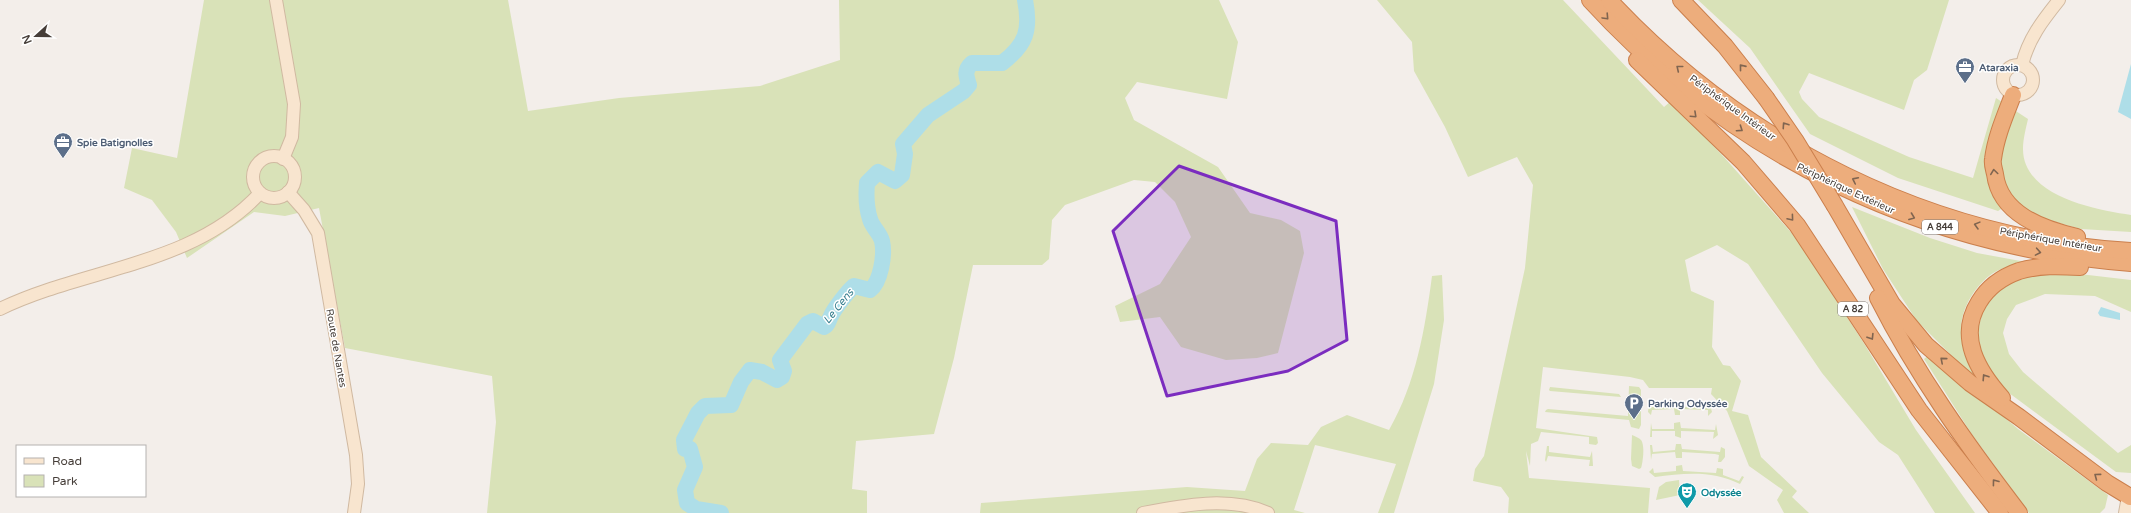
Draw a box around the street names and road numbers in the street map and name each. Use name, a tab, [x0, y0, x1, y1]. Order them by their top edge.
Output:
street label: Périphérique Intérieur	[1687, 72, 1778, 143]
street label: Périphérique Extérieur	[1795, 161, 1897, 217]
road number: A 844	[1922, 220, 1958, 234]
street label: Périphérique Intérieur	[1999, 225, 2103, 255]
road number: A 82	[1838, 302, 1868, 316]
street label: Route de Nantes	[323, 308, 349, 389]

